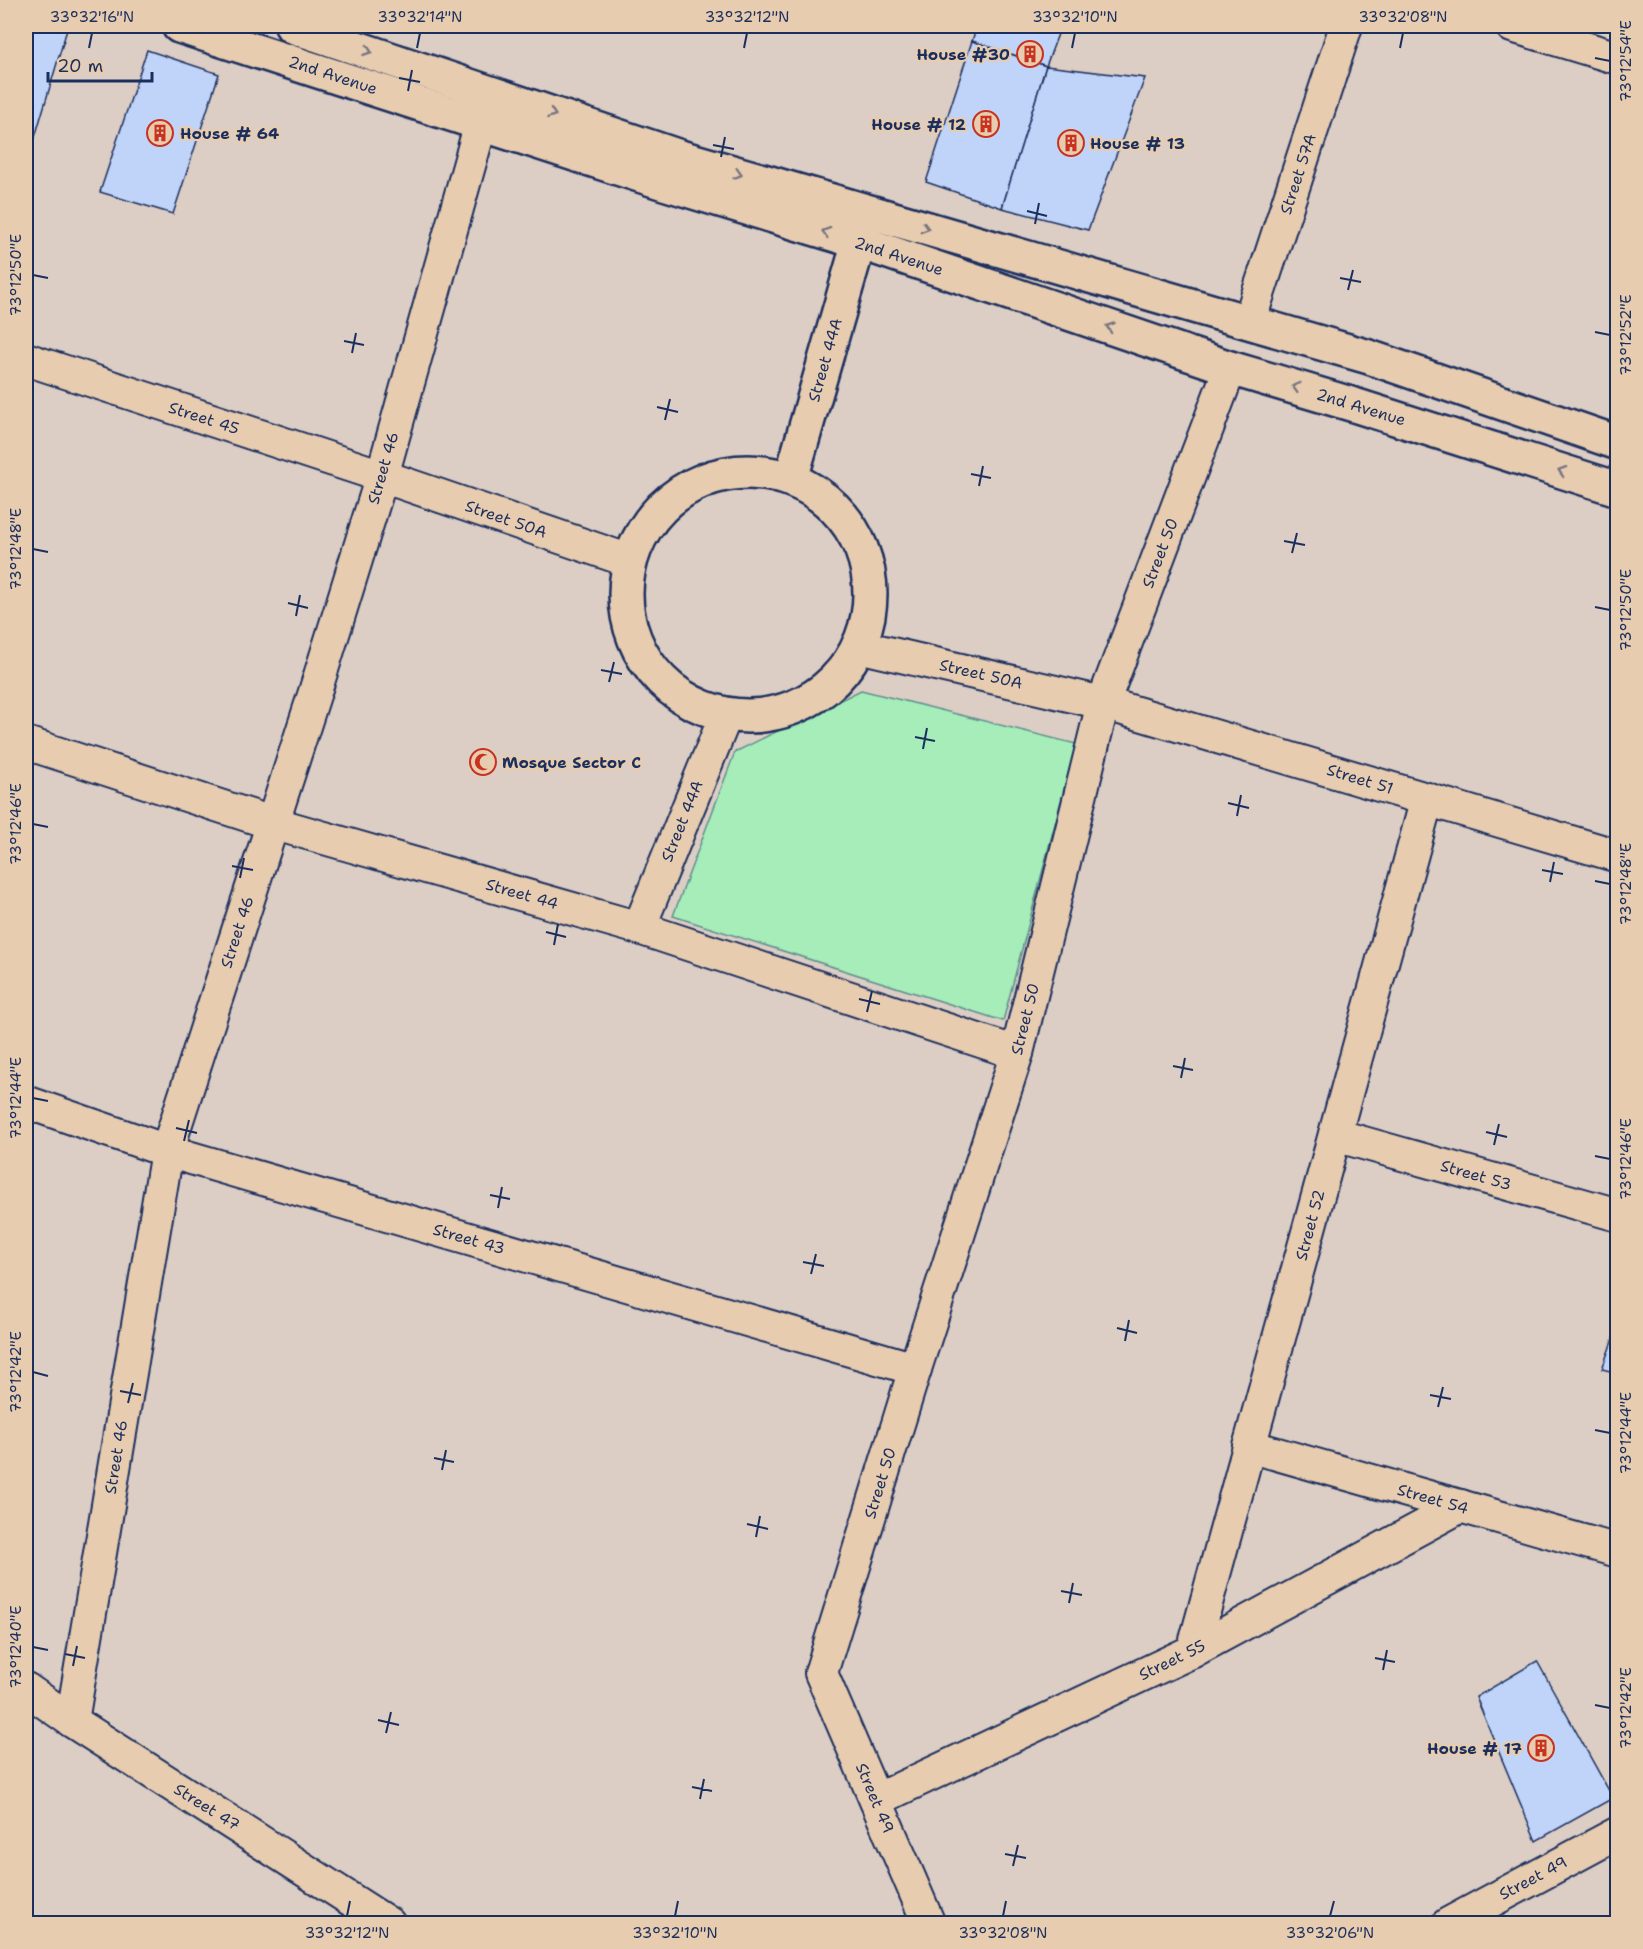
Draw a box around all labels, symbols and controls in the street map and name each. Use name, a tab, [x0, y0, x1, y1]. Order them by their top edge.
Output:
text: 33°32'16"N	[50, 7, 134, 27]
text: 33°32'14"N	[378, 7, 462, 27]
text: 33°32'12"N	[705, 7, 789, 27]
text: 33°32'10"N	[1032, 7, 1118, 27]
text: 33°32'08"N	[1358, 7, 1448, 27]
text: 73°12'54"E	[1616, 20, 1636, 102]
building icon: House #30	[1015, 39, 1045, 69]
one-way arrow	[362, 44, 372, 56]
place label: House #30	[916, 44, 1010, 65]
scale bar	[48, 45, 152, 83]
street label: 2nd Avenue	[286, 51, 380, 99]
text: 20 m	[57, 54, 103, 78]
one-way arrow	[546, 106, 557, 119]
building icon: House # 12	[971, 109, 1001, 139]
place label: House # 12	[871, 114, 966, 135]
building icon: House # 64	[145, 118, 175, 148]
place label: House # 64	[180, 123, 279, 144]
building icon: House # 13	[1056, 128, 1086, 158]
street label: Street 57A	[1275, 131, 1321, 217]
place label: House # 13	[1090, 133, 1185, 154]
one-way arrow	[732, 167, 743, 179]
one-way arrow	[919, 221, 930, 233]
one-way arrow	[821, 227, 832, 239]
street label: 2nd Avenue	[852, 232, 946, 280]
text: 73°12'50"E	[6, 234, 26, 316]
text: 73°12'52"E	[1616, 294, 1636, 376]
street label: Street 44A	[803, 316, 847, 404]
one-way arrow	[1105, 322, 1116, 334]
one-way arrow	[1291, 382, 1302, 394]
street label: 2nd Avenue	[1314, 383, 1408, 431]
street label: Street 45	[166, 397, 242, 439]
street label: Street 46	[363, 429, 403, 507]
one-way arrow	[1557, 466, 1568, 478]
street label: Street 50A	[462, 495, 550, 543]
text: 73°12'48"E	[6, 508, 26, 590]
street label: Street 50	[1137, 515, 1183, 591]
text: 73°12'50"E	[1616, 569, 1636, 651]
street label: Street 50A	[937, 654, 1025, 694]
mosque icon: Mosque Sector C	[468, 747, 498, 777]
place label: Mosque Sector C	[502, 752, 641, 773]
street label: Street 51	[1324, 759, 1396, 799]
street label: Street 44A	[656, 777, 708, 865]
text: 73°12'46"E	[6, 783, 26, 865]
text: 73°12'48"E	[1616, 843, 1636, 925]
street label: Street 44	[483, 874, 561, 914]
street label: Street 46	[215, 893, 259, 971]
street label: Street 50	[1006, 981, 1044, 1057]
text: 73°12'44"E	[6, 1057, 26, 1139]
text: 73°12'46"E	[1616, 1118, 1636, 1200]
street label: Street 53	[1438, 1155, 1514, 1195]
street label: Street 52	[1290, 1187, 1330, 1263]
street label: Street 43	[431, 1219, 507, 1259]
text: 73°12'42"E	[6, 1331, 26, 1413]
text: 73°12'44"E	[1616, 1392, 1636, 1474]
street label: Street 46	[100, 1419, 132, 1495]
street label: Street 50	[859, 1445, 901, 1521]
street label: Street 54	[1395, 1479, 1471, 1519]
text: 73°12'40"E	[6, 1605, 26, 1689]
street label: Street 55	[1135, 1635, 1209, 1685]
text: 73°12'42"E	[1616, 1667, 1636, 1749]
building icon: House # 17	[1526, 1733, 1556, 1763]
place label: House # 17	[1427, 1738, 1522, 1759]
street label: Street 49	[851, 1760, 899, 1836]
street label: Street 47	[170, 1779, 244, 1835]
street label: Street 49	[1495, 1851, 1571, 1905]
text: 33°32'12"N	[305, 1923, 389, 1943]
text: 33°32'10"N	[632, 1923, 718, 1943]
text: 33°32'08"N	[958, 1923, 1048, 1943]
text: 33°32'06"N	[1286, 1923, 1374, 1943]

